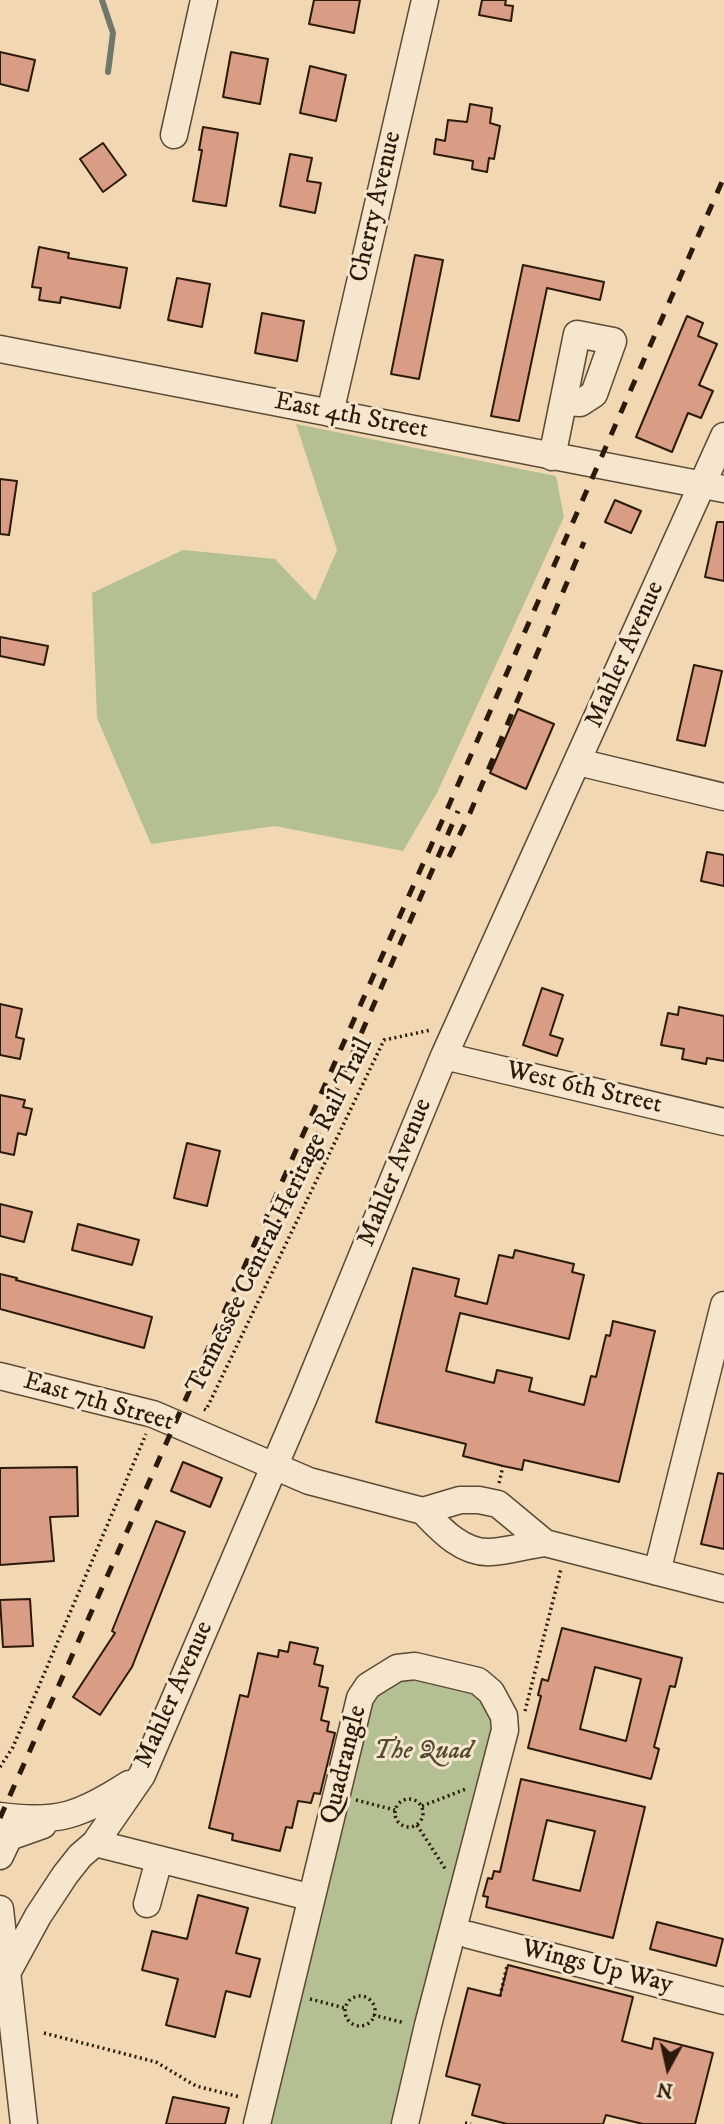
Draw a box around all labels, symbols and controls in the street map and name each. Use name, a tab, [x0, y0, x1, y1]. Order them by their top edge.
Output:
street label: Cherry Avenue	[344, 129, 410, 285]
street label: East 4th Street	[271, 387, 431, 447]
street label: Mahler Avenue	[580, 577, 672, 733]
street label: Tennessee Central Heritage Rail Trail	[181, 1033, 381, 1399]
street label: West 6th Street	[503, 1056, 665, 1122]
street label: Mahler Avenue	[352, 1094, 440, 1252]
street label: East 7th Street	[19, 1367, 177, 1439]
street label: Mahler Avenue	[129, 1617, 221, 1773]
street label: Quadrangle	[315, 1702, 375, 1828]
park label: The Quad	[374, 1737, 472, 1769]
street label: Wings Up Way	[518, 1934, 676, 2002]
north arrow	[633, 2033, 703, 2103]
text: N	[656, 2077, 674, 2102]

